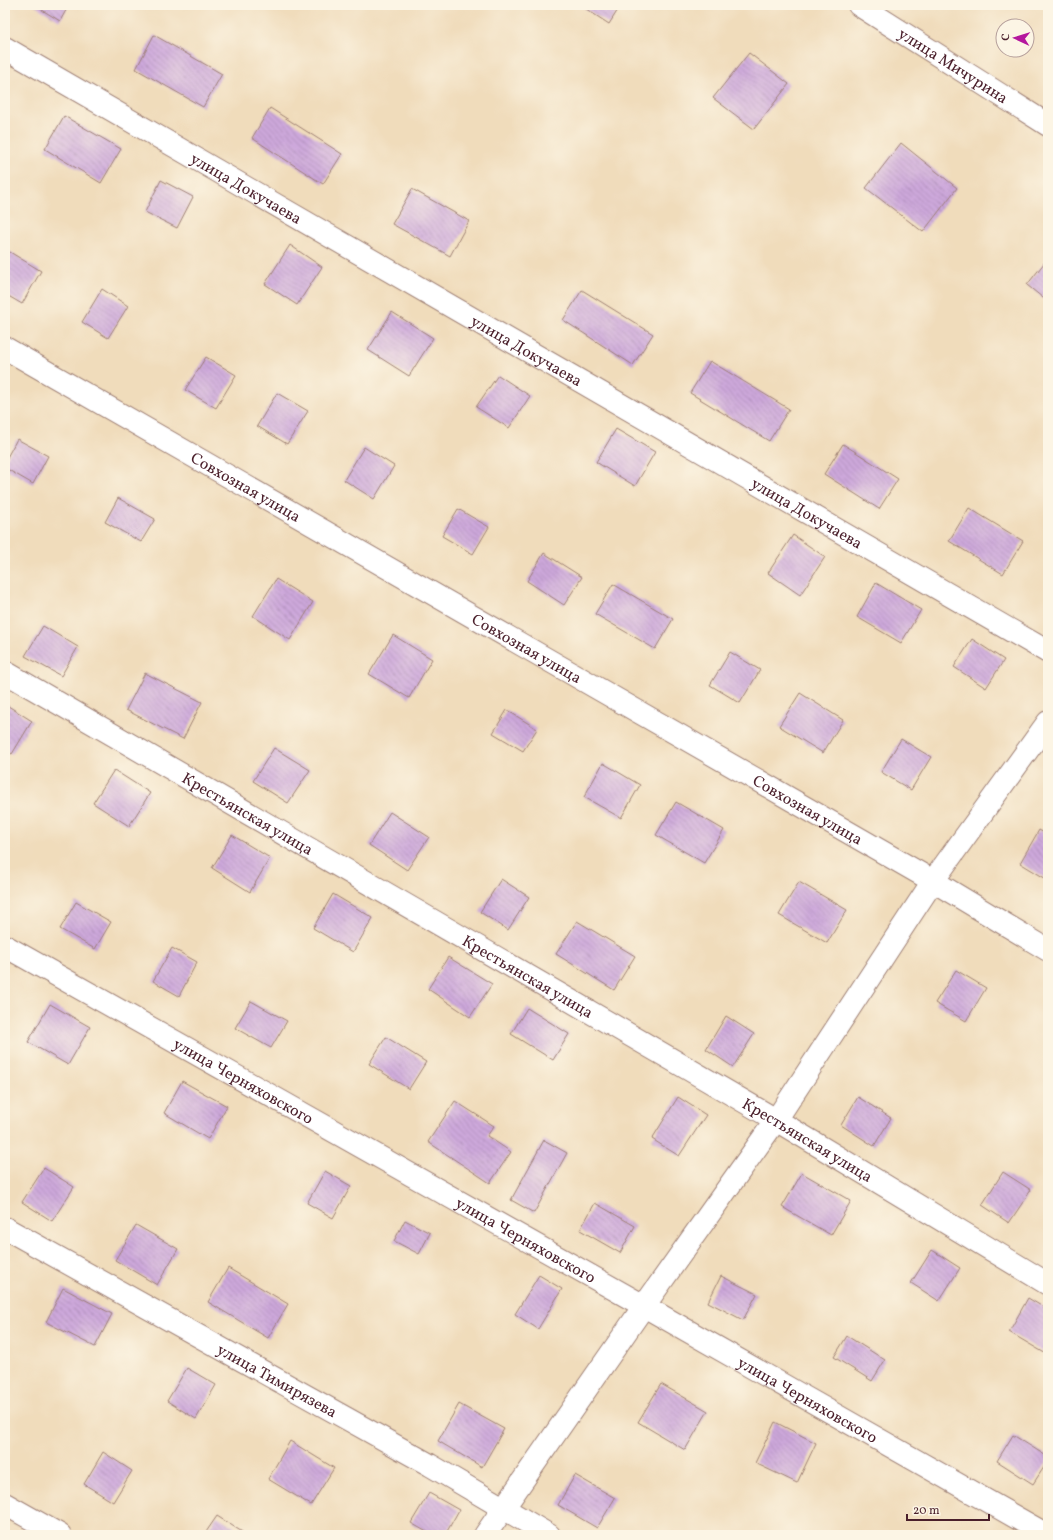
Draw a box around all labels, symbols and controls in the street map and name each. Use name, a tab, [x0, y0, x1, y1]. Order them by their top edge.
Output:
north arrow	[995, 18, 1035, 58]
street label: улица Мичурина	[893, 24, 1012, 110]
text: С	[999, 33, 1014, 41]
street label: улица Докучаева	[186, 149, 305, 231]
street label: улица Докучаева	[466, 311, 586, 393]
street label: Совхозная улица	[186, 448, 304, 529]
street label: улица Докучаева	[746, 473, 866, 555]
street label: Совхозная улица	[467, 609, 585, 690]
street label: Крестьянская улица	[177, 768, 317, 862]
street label: Совхозная улица	[748, 771, 866, 851]
street label: Крестьянская улица	[457, 931, 597, 1024]
street label: улица Черняховского	[169, 1034, 317, 1131]
street label: Крестьянская улица	[738, 1094, 876, 1189]
street label: улица Черняховского	[451, 1193, 599, 1290]
street label: улица Тимирязева	[212, 1339, 341, 1424]
street label: улица Черняховского	[733, 1352, 881, 1449]
scale bar	[907, 1496, 989, 1522]
text: 20 m	[913, 1503, 940, 1519]

